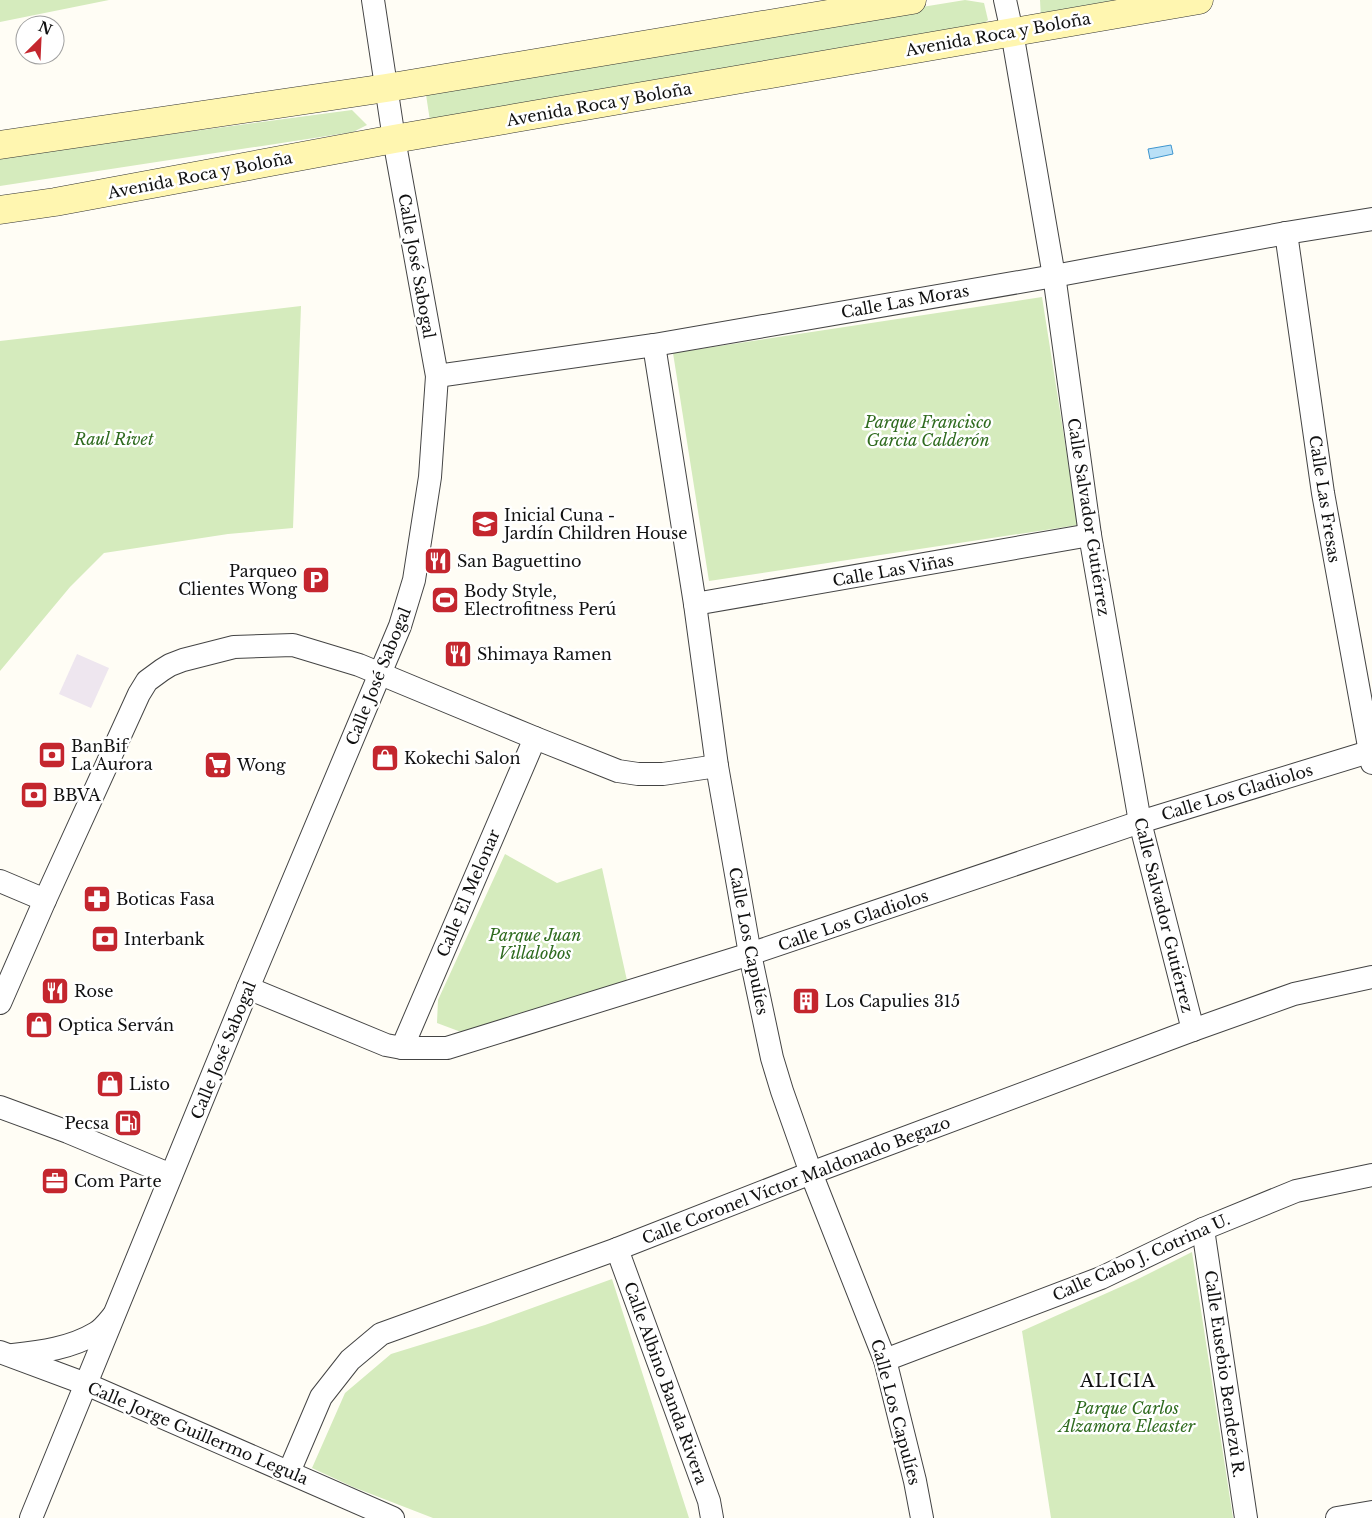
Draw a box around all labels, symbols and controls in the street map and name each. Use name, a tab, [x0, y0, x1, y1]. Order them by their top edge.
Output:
street label: Avenida Roca y Boloña	[903, 8, 1092, 60]
north arrow	[15, 15, 65, 65]
text: N	[36, 17, 55, 39]
street label: Avenida Roca y Boloña	[504, 78, 693, 130]
street label: Avenida Roca y Boloña	[105, 147, 294, 203]
street label: Calle José Sabogal	[394, 192, 440, 340]
street label: Calle Las Moras	[840, 280, 970, 322]
park label: Parque Francisco Garcia Calderón	[863, 412, 992, 450]
street label: Calle Salvador Gutiérrez	[1063, 417, 1115, 617]
park label: Raul Rivet	[73, 429, 154, 449]
street label: Calle Las Fresas	[1305, 434, 1345, 564]
place label: Inicial Cuna - Jardín Children House	[502, 505, 688, 543]
school or university icon: Inicial Cuna - Jardín Children House	[470, 509, 500, 539]
restaurant icon: San Baguettino	[423, 546, 453, 576]
street label: Calle Las Viñas	[831, 550, 955, 590]
place label: San Baguettino	[457, 551, 581, 571]
place label: Parqueo Clientes Wong	[178, 561, 297, 599]
parking icon: Parqueo Clientes Wong	[301, 565, 331, 595]
place label: Body Style, Electrofitness Perú	[464, 581, 617, 619]
sports icon: Body Style, Electrofitness Perú	[430, 585, 460, 615]
street label: Calle José Sabogal	[341, 604, 415, 748]
restaurant icon: Shimaya Ramen	[443, 639, 473, 669]
place label: Shimaya Ramen	[477, 644, 612, 664]
place label: BanBif La Aurora	[71, 736, 153, 774]
bank icon: BanBif La Aurora	[37, 740, 67, 770]
shop icon: Kokechi Salon	[370, 743, 400, 773]
place label: Kokechi Salon	[404, 748, 520, 768]
supermarket icon: Wong	[203, 750, 233, 780]
place label: Wong	[236, 755, 286, 775]
street label: Calle Los Gladiolos	[1159, 759, 1315, 825]
bank icon: BBVA	[19, 780, 49, 810]
place label: BBVA	[53, 785, 101, 805]
street label: Calle Salvador Gutiérrez	[1130, 815, 1198, 1015]
street label: Calle El Melonar	[432, 826, 504, 960]
street label: Calle Los Capulíes	[725, 865, 773, 1017]
pharmacy icon: Boticas Fasa	[82, 884, 112, 914]
street label: Calle Los Gladiolos	[775, 885, 931, 955]
place label: Boticas Fasa	[116, 889, 215, 909]
bank icon: Interbank	[90, 924, 120, 954]
park label: Parque Juan Villalobos	[488, 925, 581, 963]
place label: Interbank	[124, 929, 205, 949]
restaurant icon: Rose	[40, 976, 70, 1006]
street label: Calle José Sabogal	[186, 978, 260, 1122]
place label: Rose	[74, 981, 113, 1001]
building icon: Los Capulies 315	[791, 986, 821, 1016]
place label: Los Capulies 315	[825, 991, 960, 1011]
shop icon: Optica Serván	[24, 1010, 54, 1040]
place label: Optica Serván	[58, 1015, 174, 1035]
shop icon: Listo	[95, 1069, 125, 1099]
place label: Listo	[129, 1074, 170, 1094]
fuel station icon: Pecsa	[113, 1108, 143, 1138]
street label: Calle Coronel Víctor Maldonado Begazo	[639, 1112, 953, 1248]
place label: Pecsa	[65, 1113, 109, 1133]
office icon: Com Parte	[40, 1166, 70, 1196]
place label: Com Parte	[74, 1171, 162, 1191]
street label: Calle Cabo J. Cotrina U.	[1049, 1209, 1233, 1305]
street label: Calle Eusebio Bendezú R.	[1201, 1269, 1249, 1479]
street label: Calle Albino Banda Rivera	[620, 1279, 712, 1487]
street label: Calle Los Capulíes	[867, 1337, 925, 1487]
district label: ALICIA	[1079, 1370, 1156, 1392]
street label: Calle Jorge Guillermo Legula	[85, 1377, 311, 1489]
park label: Parque Carlos Alzamora Eleaster	[1057, 1398, 1196, 1436]

